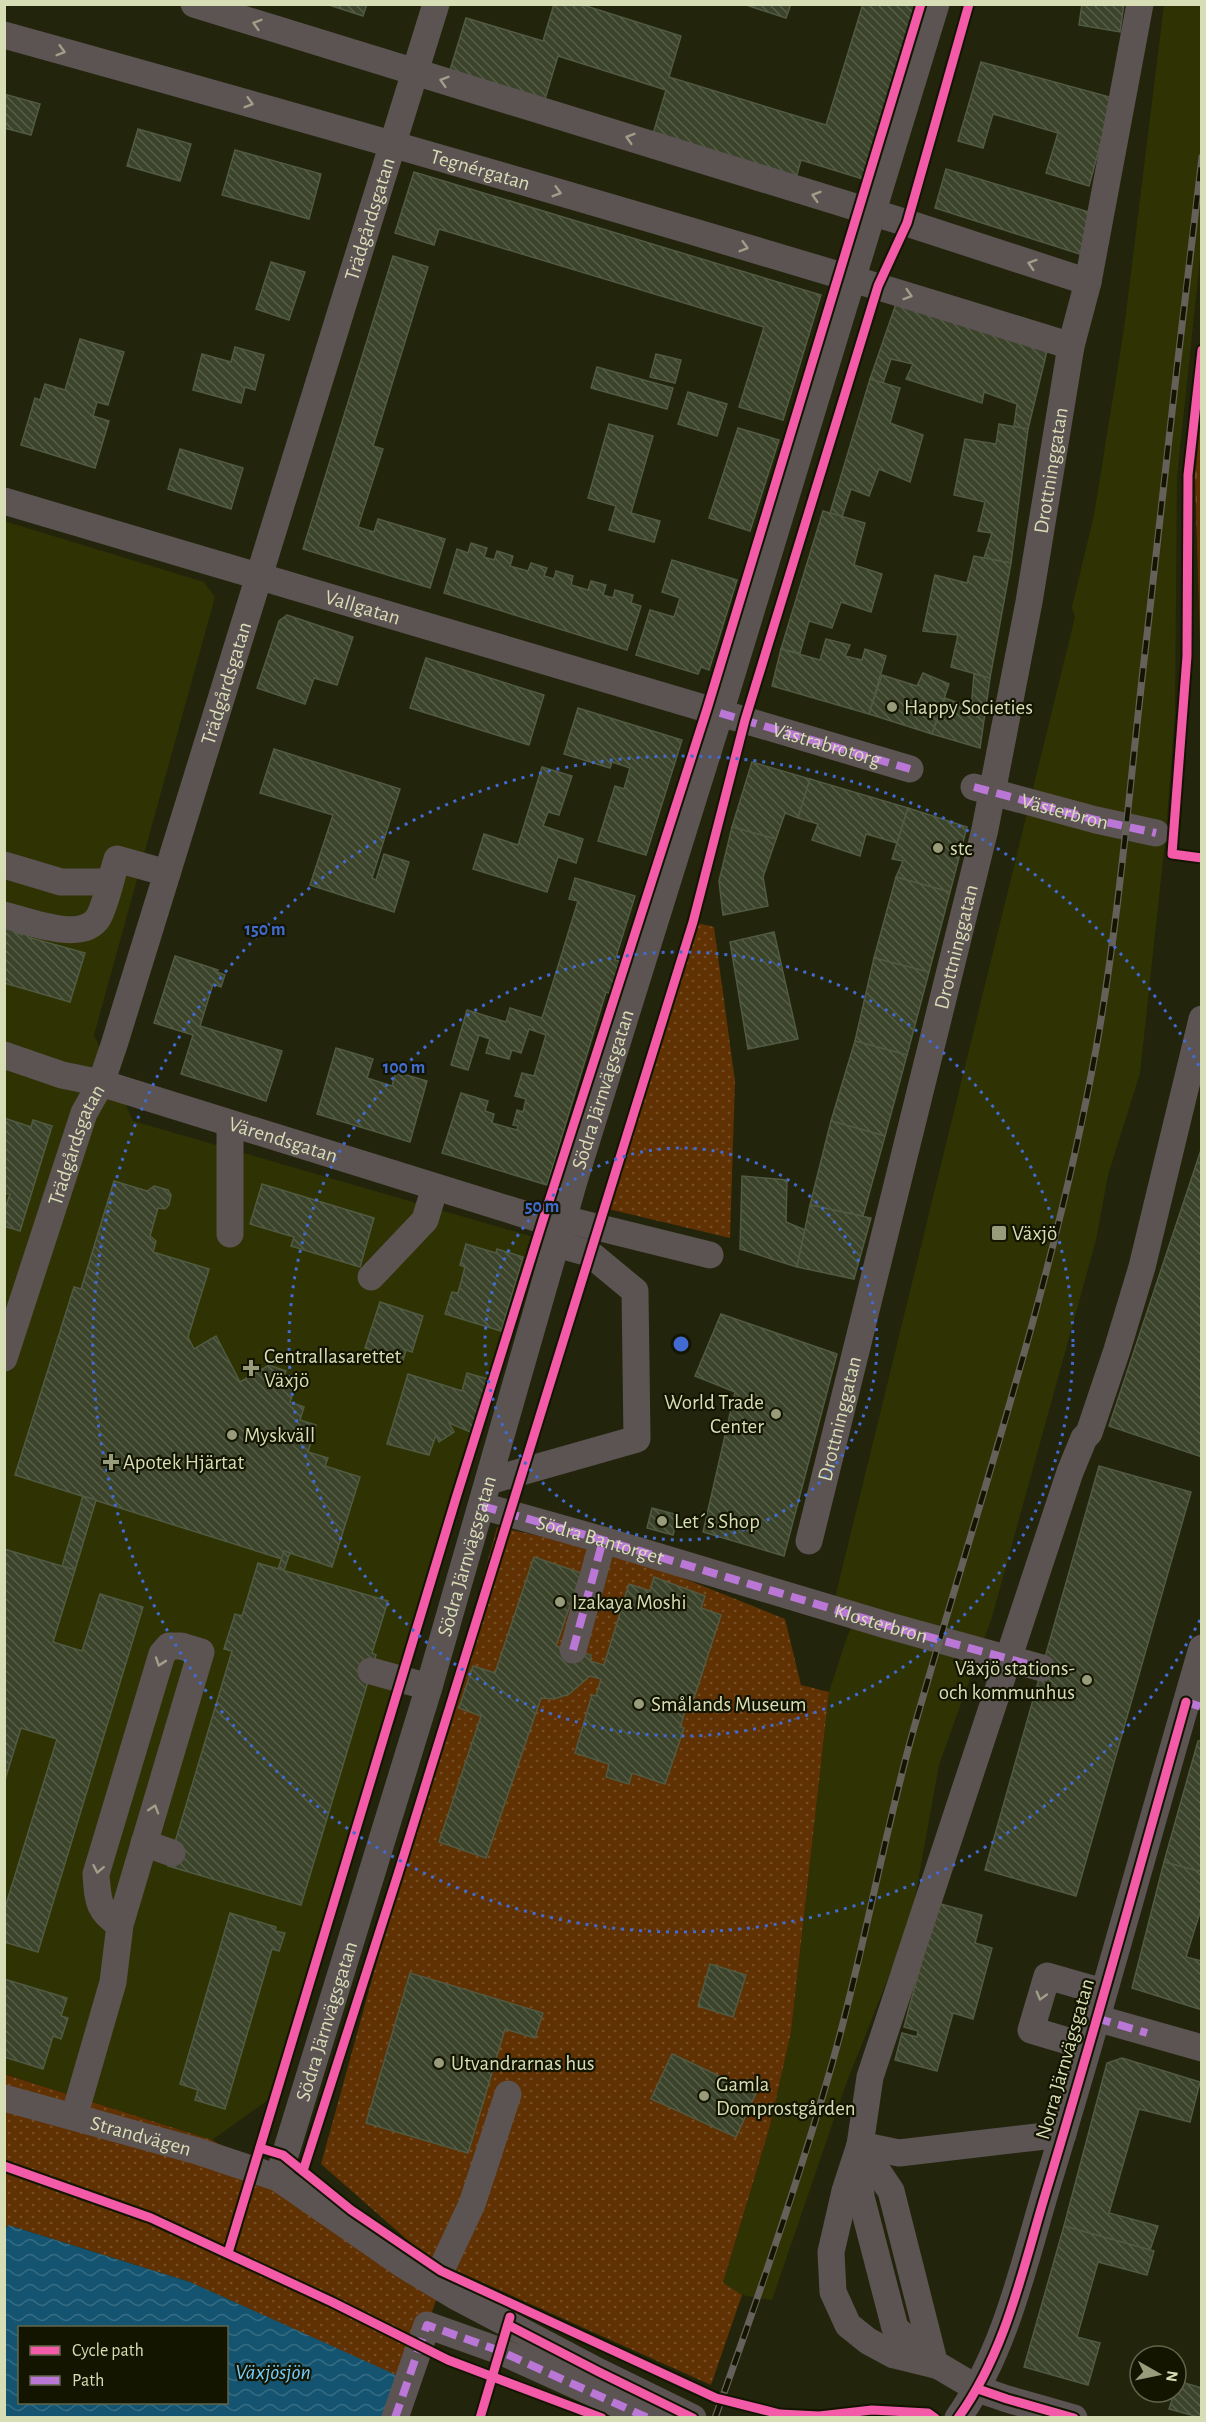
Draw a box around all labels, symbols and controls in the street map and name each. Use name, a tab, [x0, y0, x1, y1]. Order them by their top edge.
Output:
one-way arrow	[252, 19, 263, 31]
one-way arrow	[55, 44, 66, 56]
one-way arrow	[439, 76, 450, 88]
one-way arrow	[243, 96, 254, 108]
one-way arrow	[625, 133, 636, 145]
street label: Tegnérgatan	[428, 145, 533, 194]
street label: Trädgårdsgatan	[341, 155, 398, 283]
one-way arrow	[552, 184, 562, 197]
one-way arrow	[811, 191, 822, 203]
one-way arrow	[738, 240, 749, 252]
one-way arrow	[1027, 259, 1038, 272]
one-way arrow	[902, 288, 913, 300]
street label: Drottninggatan	[1030, 406, 1071, 535]
street label: Vallgatan	[322, 586, 403, 628]
street label: Trädgårdsgatan	[197, 619, 255, 747]
place label: Happy Societies	[904, 697, 1033, 718]
marker: Happy Societies	[885, 700, 899, 714]
street label: Västrabrotorg	[770, 718, 884, 771]
street label: Västerbron	[1019, 790, 1110, 833]
place label: stc	[950, 838, 972, 859]
marker: stc	[931, 841, 945, 855]
street label: Drottninggatan	[930, 882, 981, 1011]
text: 150 m	[245, 921, 285, 939]
street label: Södra Järnvägsgatan	[568, 1007, 637, 1172]
text: 100 m	[383, 1059, 425, 1077]
street label: Trädgårdsgatan	[44, 1081, 108, 1208]
street label: Värendsgatan	[226, 1113, 340, 1166]
text: 50 m	[525, 1198, 559, 1216]
place label: Växjö	[1012, 1223, 1057, 1244]
marker: Växjö	[990, 1224, 1008, 1242]
centre of rings	[671, 1334, 691, 1354]
place label: Centrallasarettet Växjö	[264, 1346, 402, 1391]
street label: Drottninggatan	[814, 1354, 865, 1483]
marker: Centrallasarettet Växjö	[242, 1359, 260, 1377]
place label: World Trade Center	[664, 1392, 764, 1437]
marker: World Trade Center	[769, 1407, 783, 1421]
place label: Myskväll	[244, 1425, 315, 1446]
marker: Myskväll	[225, 1428, 239, 1442]
place label: Apotek Hjärtat	[123, 1452, 244, 1473]
marker: Apotek Hjärtat	[104, 1455, 118, 1469]
street label: Södra Järnvägsgatan	[434, 1473, 500, 1639]
street label: Södra Bantorget	[534, 1511, 667, 1568]
place label: Let´s Shop	[674, 1511, 760, 1532]
marker: Let´s Shop	[655, 1514, 669, 1528]
place label: Izakaya Moshi	[572, 1592, 687, 1613]
marker: Izakaya Moshi	[553, 1595, 567, 1609]
street label: Klosterbron	[832, 1600, 930, 1647]
one-way arrow	[155, 1656, 168, 1667]
place label: Växjö stations- och kommunhus	[939, 1658, 1075, 1703]
marker: Växjö stations- och kommunhus	[1080, 1673, 1094, 1687]
place label: Smålands Museum	[651, 1694, 806, 1715]
marker: Smålands Museum	[632, 1697, 646, 1711]
one-way arrow	[147, 1804, 159, 1815]
one-way arrow	[92, 1864, 105, 1874]
street label: Södra Järnvägsgatan	[292, 1939, 361, 2104]
street label: Norra Järnvägsgatan	[1032, 1976, 1098, 2142]
one-way arrow	[1036, 1991, 1048, 2001]
place label: Utvandrarnas hus	[451, 2053, 595, 2074]
marker: Utvandrarnas hus	[432, 2056, 446, 2070]
place label: Gamla Domprostgården	[716, 2074, 856, 2119]
marker: Gamla Domprostgården	[697, 2089, 711, 2103]
street label: Strandvägen	[88, 2112, 194, 2159]
legend	[18, 2326, 228, 2404]
text: Cycle path	[72, 2342, 144, 2360]
north arrow	[1128, 2344, 1188, 2404]
water label: Växjösjön	[235, 2361, 311, 2383]
text: N	[1163, 2369, 1181, 2383]
text: Path	[72, 2372, 104, 2390]

